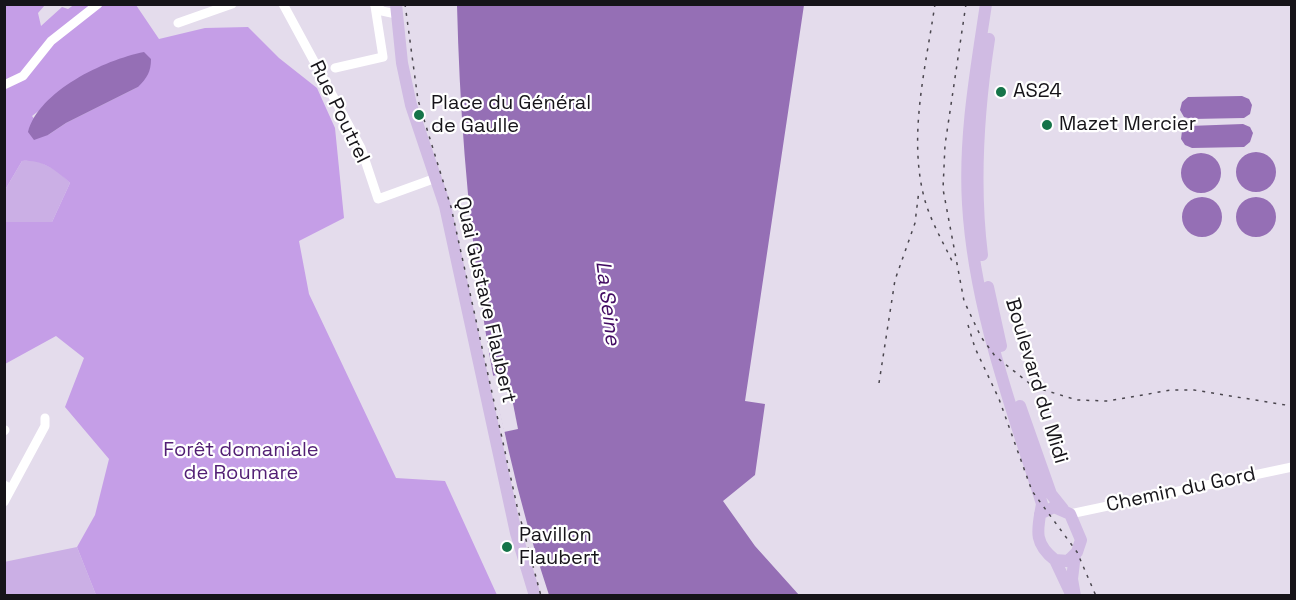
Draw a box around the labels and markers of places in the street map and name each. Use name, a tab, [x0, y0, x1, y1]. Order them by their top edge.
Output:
place label: AS24	[1013, 80, 1062, 104]
marker: AS24	[994, 85, 1008, 99]
place label: Place du Général de Gaulle	[431, 92, 591, 139]
marker: Place du Général de Gaulle	[412, 108, 426, 122]
place label: Mazet Mercier	[1059, 113, 1196, 137]
marker: Mazet Mercier	[1040, 118, 1054, 132]
place label: Pavillon Flaubert	[519, 524, 600, 571]
marker: Pavillon Flaubert	[500, 540, 514, 554]

